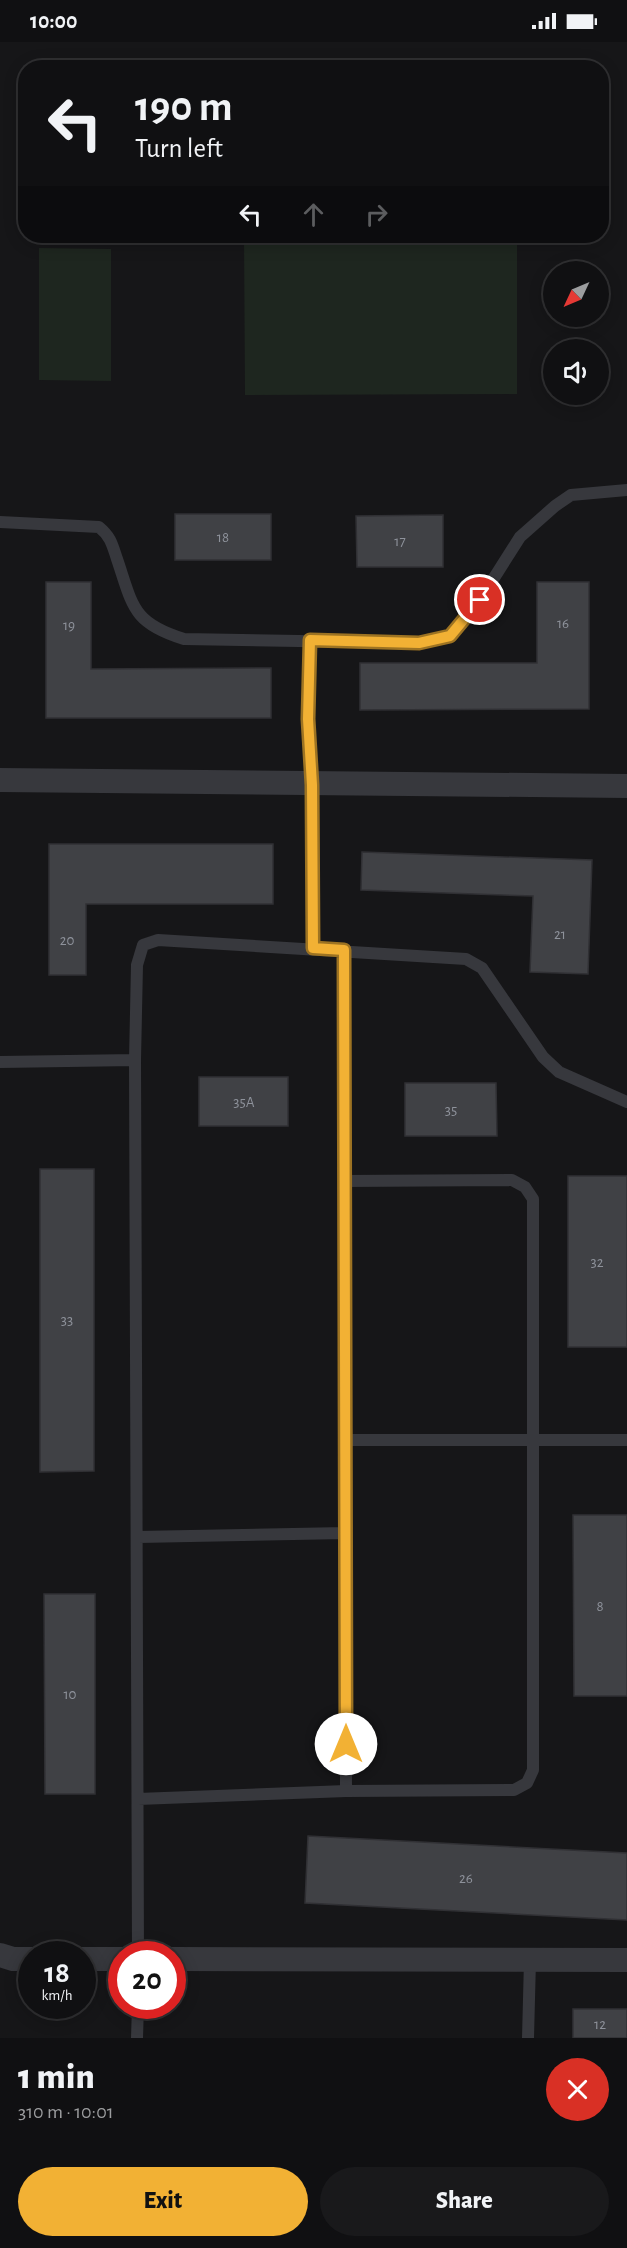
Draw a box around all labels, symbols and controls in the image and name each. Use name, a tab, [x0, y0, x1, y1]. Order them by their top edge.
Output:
text: 10:00	[30, 10, 77, 32]
icon: left	[36, 84, 114, 162]
text: 190 m	[135, 86, 233, 128]
text: Turn left	[135, 135, 223, 162]
icon: left	[234, 198, 267, 231]
icon: ahead	[297, 198, 330, 231]
icon: right	[360, 198, 393, 231]
north arrow	[543, 261, 609, 327]
map controls	[543, 261, 609, 405]
button: sound	[543, 339, 609, 405]
house number: 18	[217, 530, 229, 545]
house number: 17	[394, 534, 406, 549]
pin	[454, 574, 505, 625]
icon: arrive	[463, 583, 496, 616]
house number: 16	[557, 616, 569, 631]
house number: 19	[63, 618, 75, 633]
house number: 21	[554, 927, 566, 942]
house number: 20	[60, 933, 74, 948]
house number: 35А	[233, 1095, 255, 1110]
house number: 35	[445, 1103, 457, 1118]
house number: 32	[590, 1255, 604, 1270]
house number: 33	[61, 1313, 73, 1328]
house number: 8	[596, 1599, 604, 1614]
house number: 10	[63, 1687, 77, 1702]
position arrow	[314, 1712, 378, 1776]
house number: 26	[459, 1871, 473, 1886]
speed limit sign: 20	[108, 1941, 186, 2019]
text: 18	[44, 1958, 70, 1988]
text: km/h	[42, 1988, 72, 2003]
house number: 12	[594, 2017, 606, 2032]
button: close	[546, 2058, 609, 2121]
text: 1 min	[18, 2059, 95, 2095]
text: 310 m · 10:01	[18, 2102, 114, 2122]
button: Exit	[18, 2167, 308, 2236]
button: Share	[320, 2167, 609, 2236]

